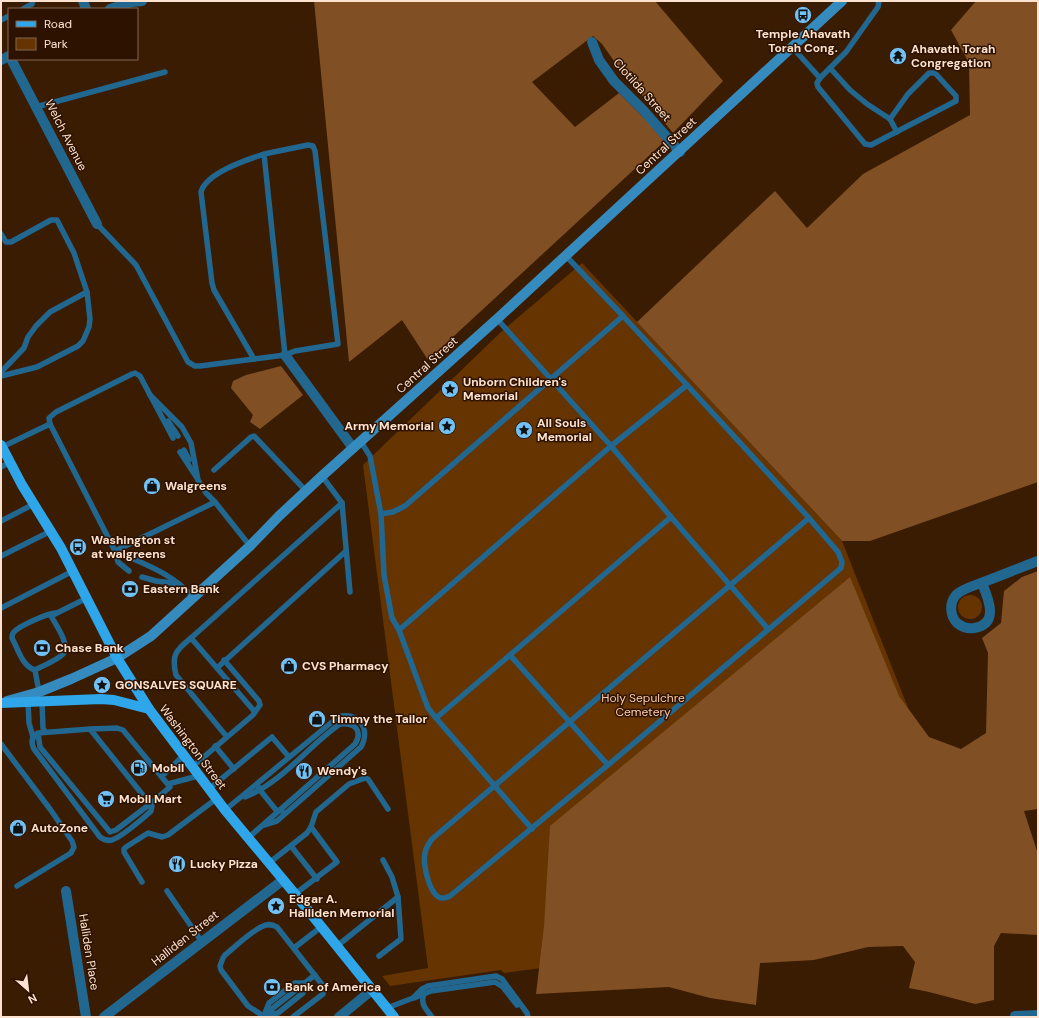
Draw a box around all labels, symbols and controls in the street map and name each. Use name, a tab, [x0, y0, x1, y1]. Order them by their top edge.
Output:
bus stop icon: Temple Ahavath Torah Cong.	[793, 5, 813, 25]
legend	[8, 8, 138, 60]
text: Road	[44, 16, 72, 32]
place label: Temple Ahavath Torah Cong.	[756, 26, 850, 56]
text: Park	[44, 36, 68, 52]
place label: Ahavath Torah Congregation	[911, 41, 995, 71]
temple icon: Ahavath Torah Congregation	[888, 46, 908, 66]
street label: Clotilda Street	[609, 55, 675, 125]
street label: Welch Avenue	[41, 97, 91, 174]
street label: Central Street	[632, 113, 700, 178]
street label: Central Street	[393, 333, 462, 397]
place label: Unborn Children's Memorial	[463, 374, 567, 404]
place icon: Unborn Children's Memorial	[440, 379, 460, 399]
place label: All Souls Memorial	[537, 415, 592, 445]
place icon: Army Memorial	[437, 416, 457, 436]
place label: Army Memorial	[345, 418, 434, 434]
place icon: All Souls Memorial	[514, 420, 534, 440]
shop icon: Walgreens	[142, 476, 162, 496]
place label: Walgreens	[165, 478, 227, 494]
place label: Washington st at walgreens	[91, 532, 175, 562]
bus stop icon: Washington st at walgreens	[68, 537, 88, 557]
bank icon: Eastern Bank	[120, 579, 140, 599]
place label: Eastern Bank	[143, 581, 220, 597]
bank icon: Chase Bank	[32, 638, 52, 658]
place label: Chase Bank	[55, 640, 124, 656]
shop icon: CVS Pharmacy	[279, 656, 299, 676]
place label: CVS Pharmacy	[302, 658, 389, 674]
place icon: GONSALVES SQUARE	[92, 675, 112, 695]
place label: GONSALVES SQUARE	[115, 677, 237, 693]
park label: Holy Sepulchre Cemetery	[601, 690, 685, 720]
street label: Washington Street	[156, 701, 230, 793]
shop icon: Timmy the Tailor	[307, 709, 327, 729]
place label: Timmy the Tailor	[330, 711, 428, 727]
fuel station icon: Mobil	[129, 758, 149, 778]
place label: Mobil	[152, 760, 184, 776]
restaurant icon: Wendy's	[294, 761, 314, 781]
place label: Wendy's	[317, 763, 367, 779]
supermarket icon: Mobil Mart	[96, 789, 116, 809]
place label: Mobil Mart	[119, 791, 182, 807]
shop icon: AutoZone	[8, 818, 28, 838]
place label: AutoZone	[31, 820, 88, 836]
restaurant icon: Lucky Pizza	[167, 854, 187, 874]
place label: Lucky Pizza	[190, 856, 258, 872]
place label: Edgar A. Halliden Memorial	[289, 891, 395, 921]
place icon: Edgar A. Halliden Memorial	[266, 896, 286, 916]
street label: Halliden Street	[148, 906, 222, 969]
street label: Halliden Place	[75, 913, 103, 992]
north arrow	[8, 970, 48, 1010]
bank icon: Bank of America	[262, 977, 282, 997]
place label: Bank of America	[285, 979, 381, 995]
text: N	[26, 991, 40, 1007]

